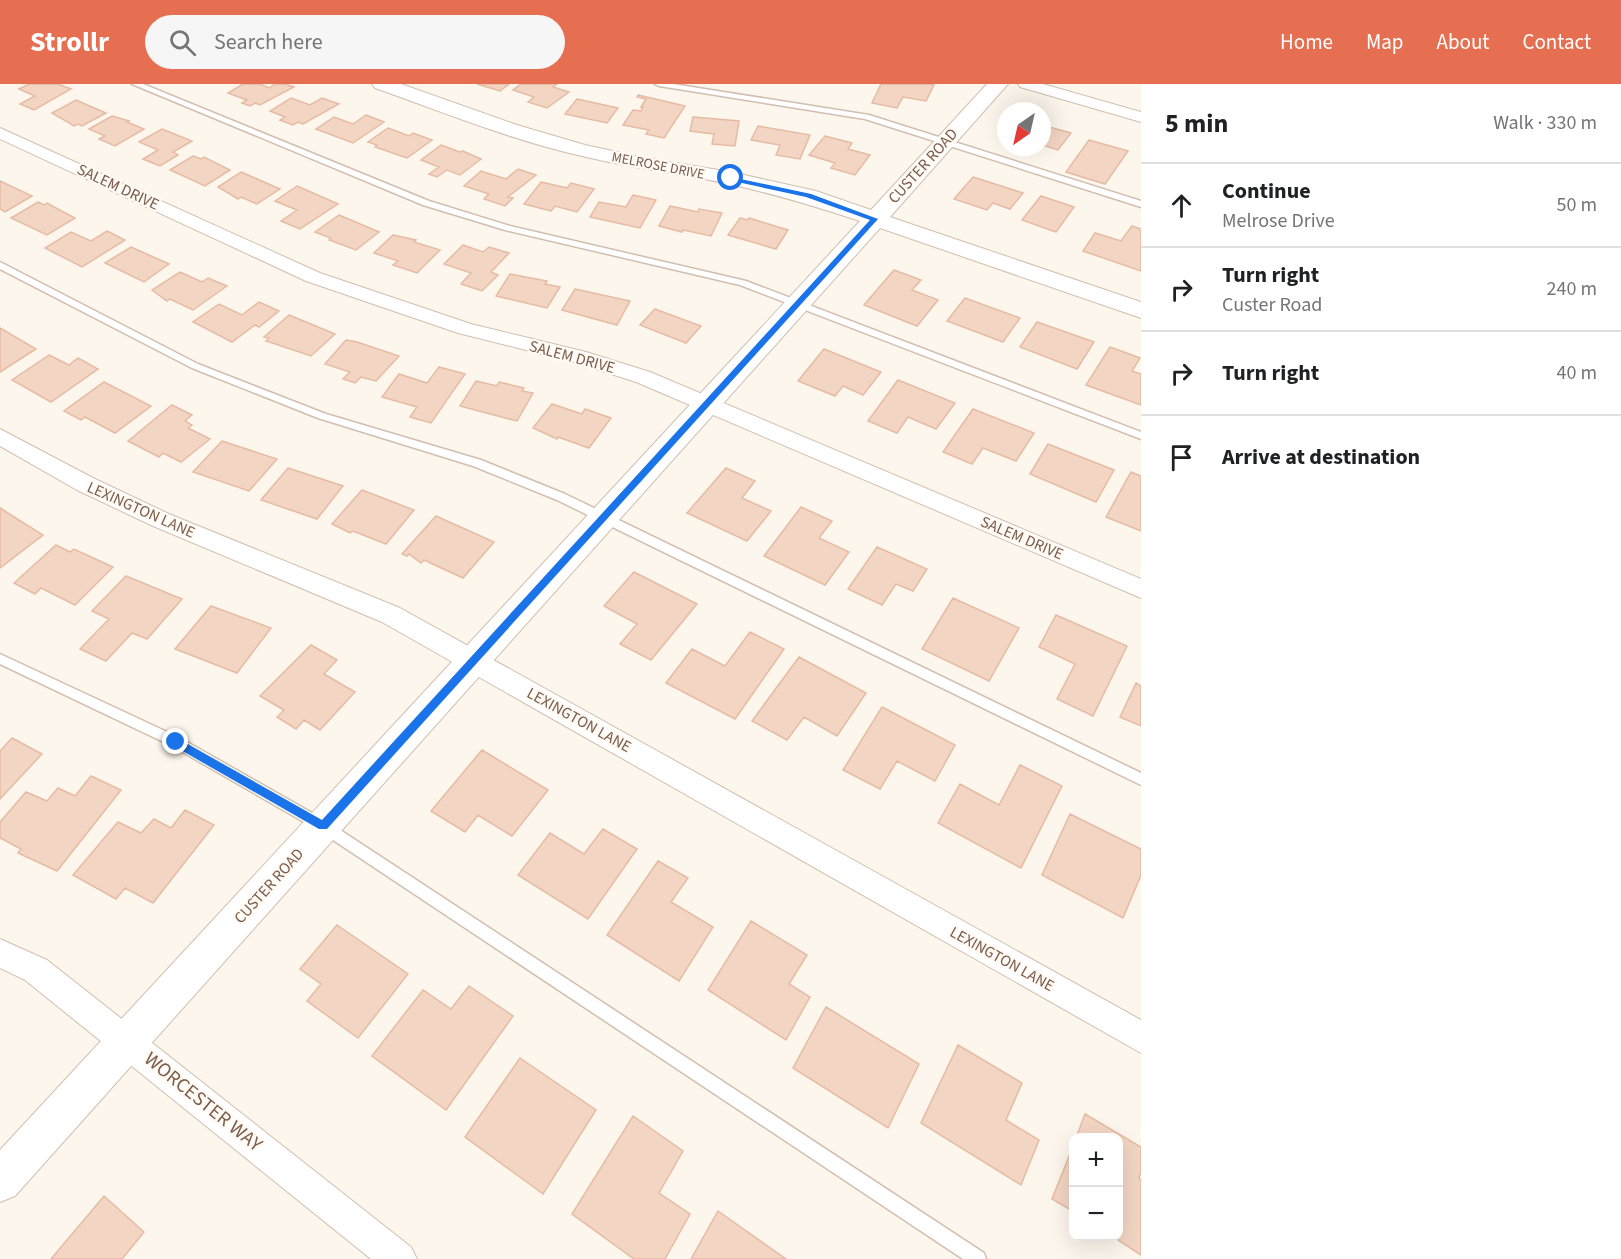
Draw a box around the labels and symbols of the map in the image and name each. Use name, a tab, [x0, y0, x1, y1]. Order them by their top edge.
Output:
north arrow	[997, 102, 1051, 156]
street label: CUSTER ROAD	[883, 123, 963, 209]
street label: MELROSE DRIVE	[610, 147, 706, 185]
street label: SALEM DRIVE	[73, 158, 163, 216]
route start	[717, 164, 743, 190]
street label: SALEM DRIVE	[527, 335, 617, 379]
street label: LEXINGTON LANE	[83, 476, 199, 544]
street label: SALEM DRIVE	[977, 511, 1067, 565]
street label: LEXINGTON LANE	[523, 682, 635, 758]
route end	[162, 728, 188, 754]
street label: CUSTER ROAD	[229, 843, 309, 929]
street label: LEXINGTON LANE	[946, 921, 1058, 997]
street label: WORCESTER WAY	[138, 1046, 269, 1159]

